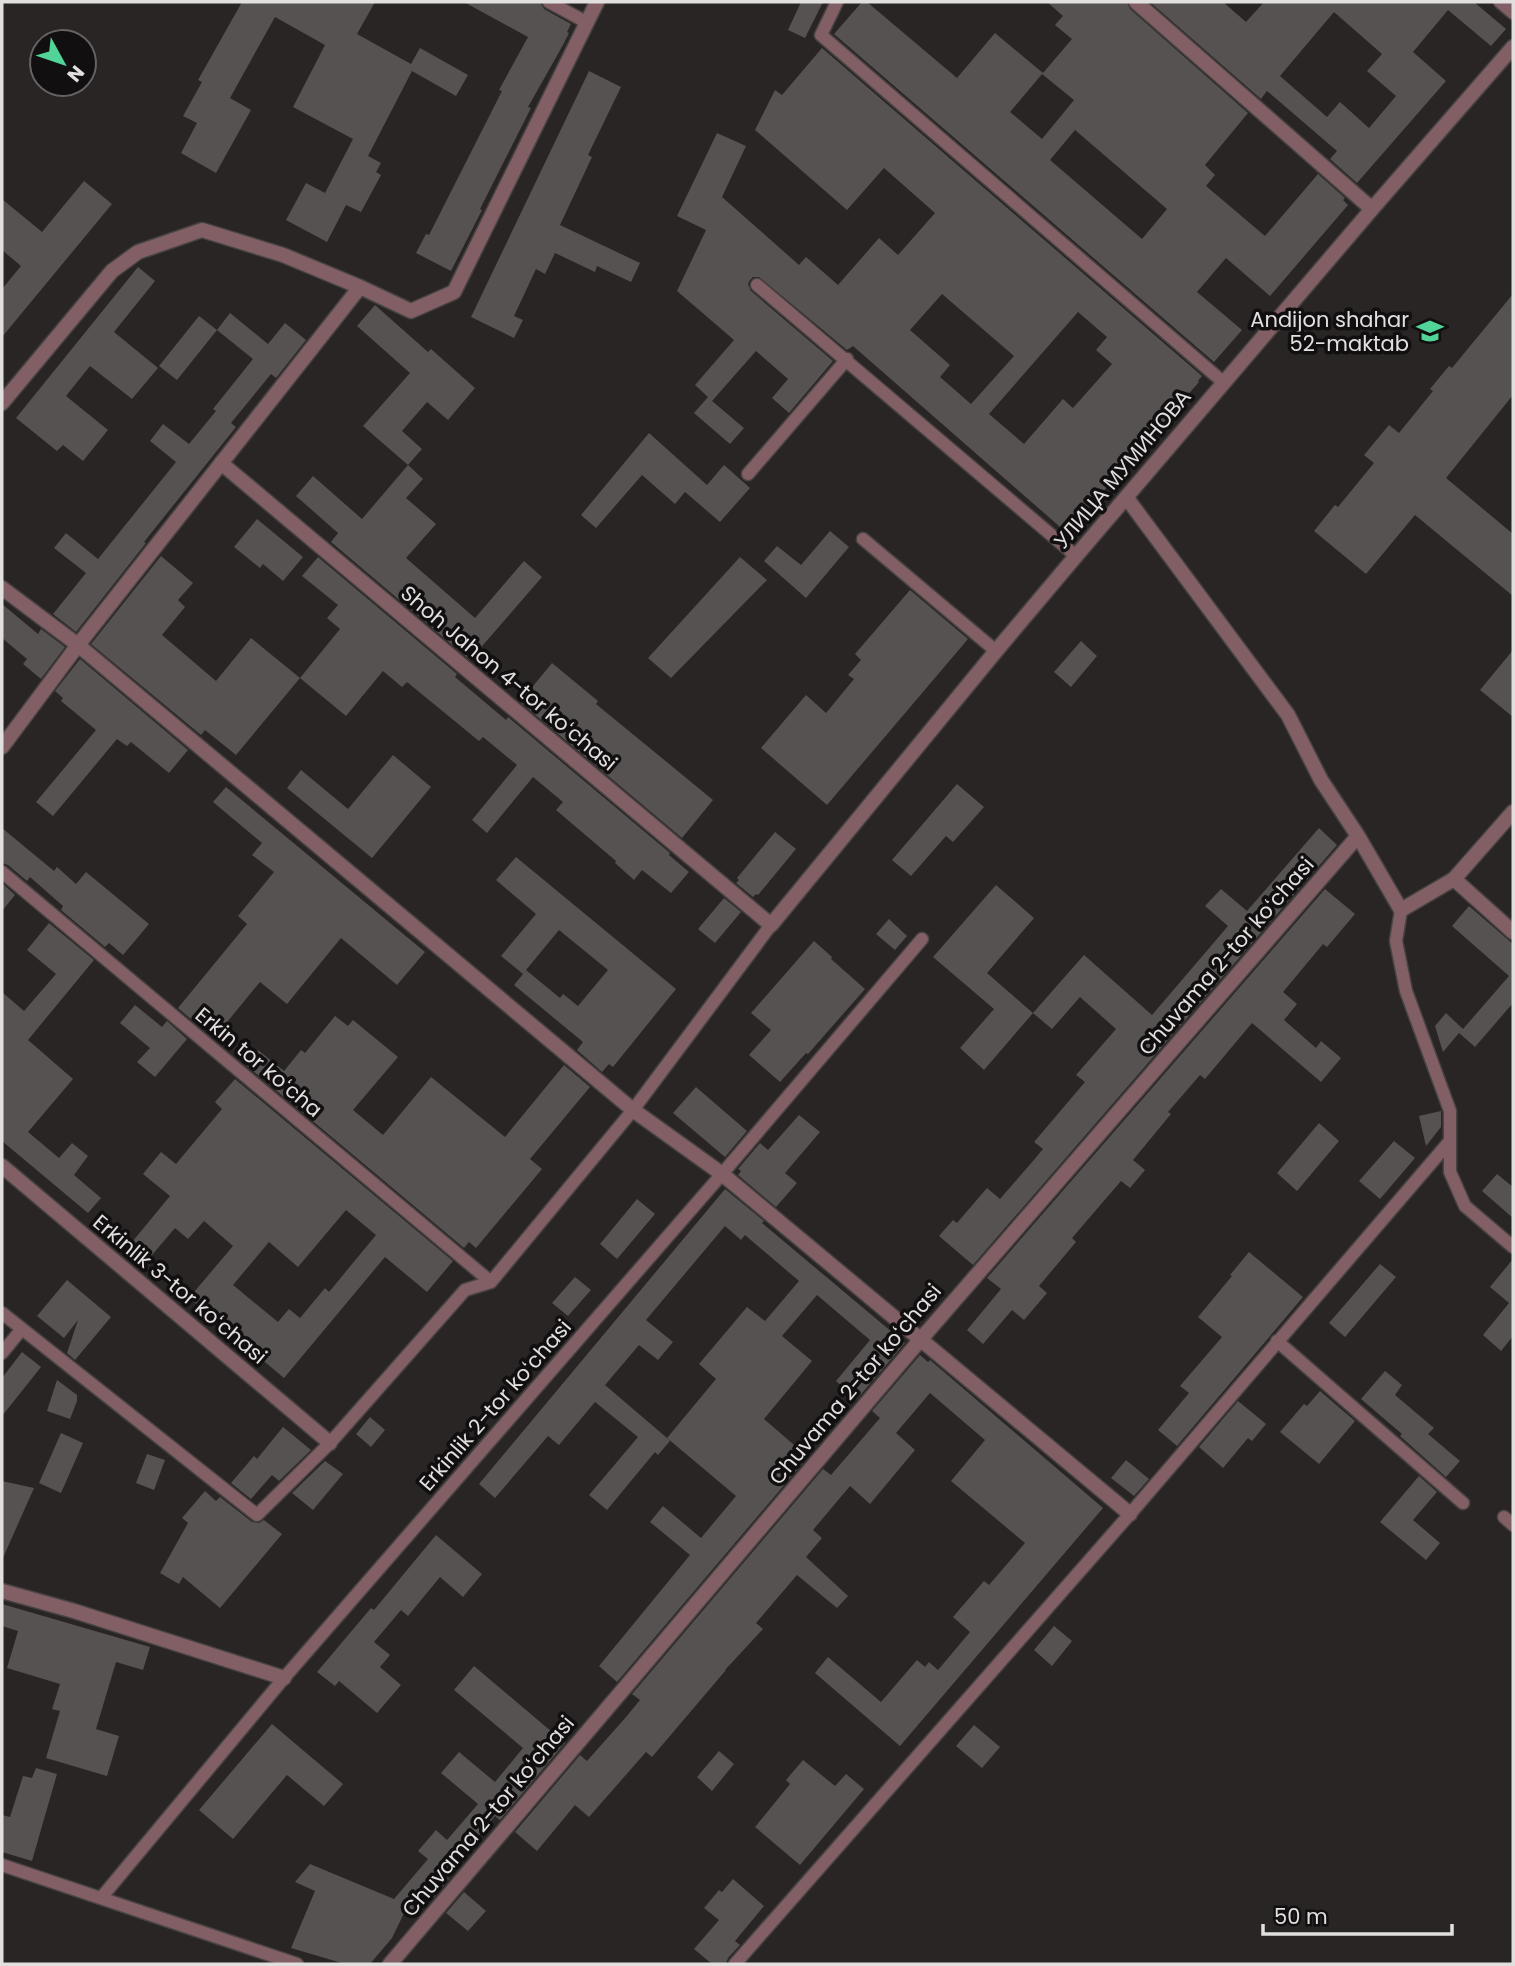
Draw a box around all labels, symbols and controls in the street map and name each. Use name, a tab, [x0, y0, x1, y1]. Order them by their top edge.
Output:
north arrow	[28, 28, 98, 98]
text: N	[61, 59, 91, 88]
place label: Andijon shahar 52-maktab	[1250, 305, 1409, 358]
school or university icon: Andijon shahar 52-maktab	[1415, 316, 1445, 346]
street label: УЛИЦА МУМИНОВА	[1047, 383, 1197, 555]
street label: Shoh Jahon 4-tor koʻchasi	[395, 579, 623, 777]
street label: Chuvama 2-tor koʻchasi	[1132, 851, 1320, 1061]
street label: Erkin tor koʻcha	[189, 1000, 329, 1124]
street label: Erkinlik 3-tor koʻchasi	[87, 1208, 273, 1370]
street label: Chuvama 2-tor koʻchasi	[762, 1277, 948, 1491]
street label: Erkinlik 2-tor koʻchasi	[412, 1313, 578, 1497]
street label: Chuvama 2-tor koʻchasi	[395, 1709, 581, 1923]
scale bar	[1263, 1892, 1452, 1936]
text: 50 m	[1274, 1902, 1328, 1931]

